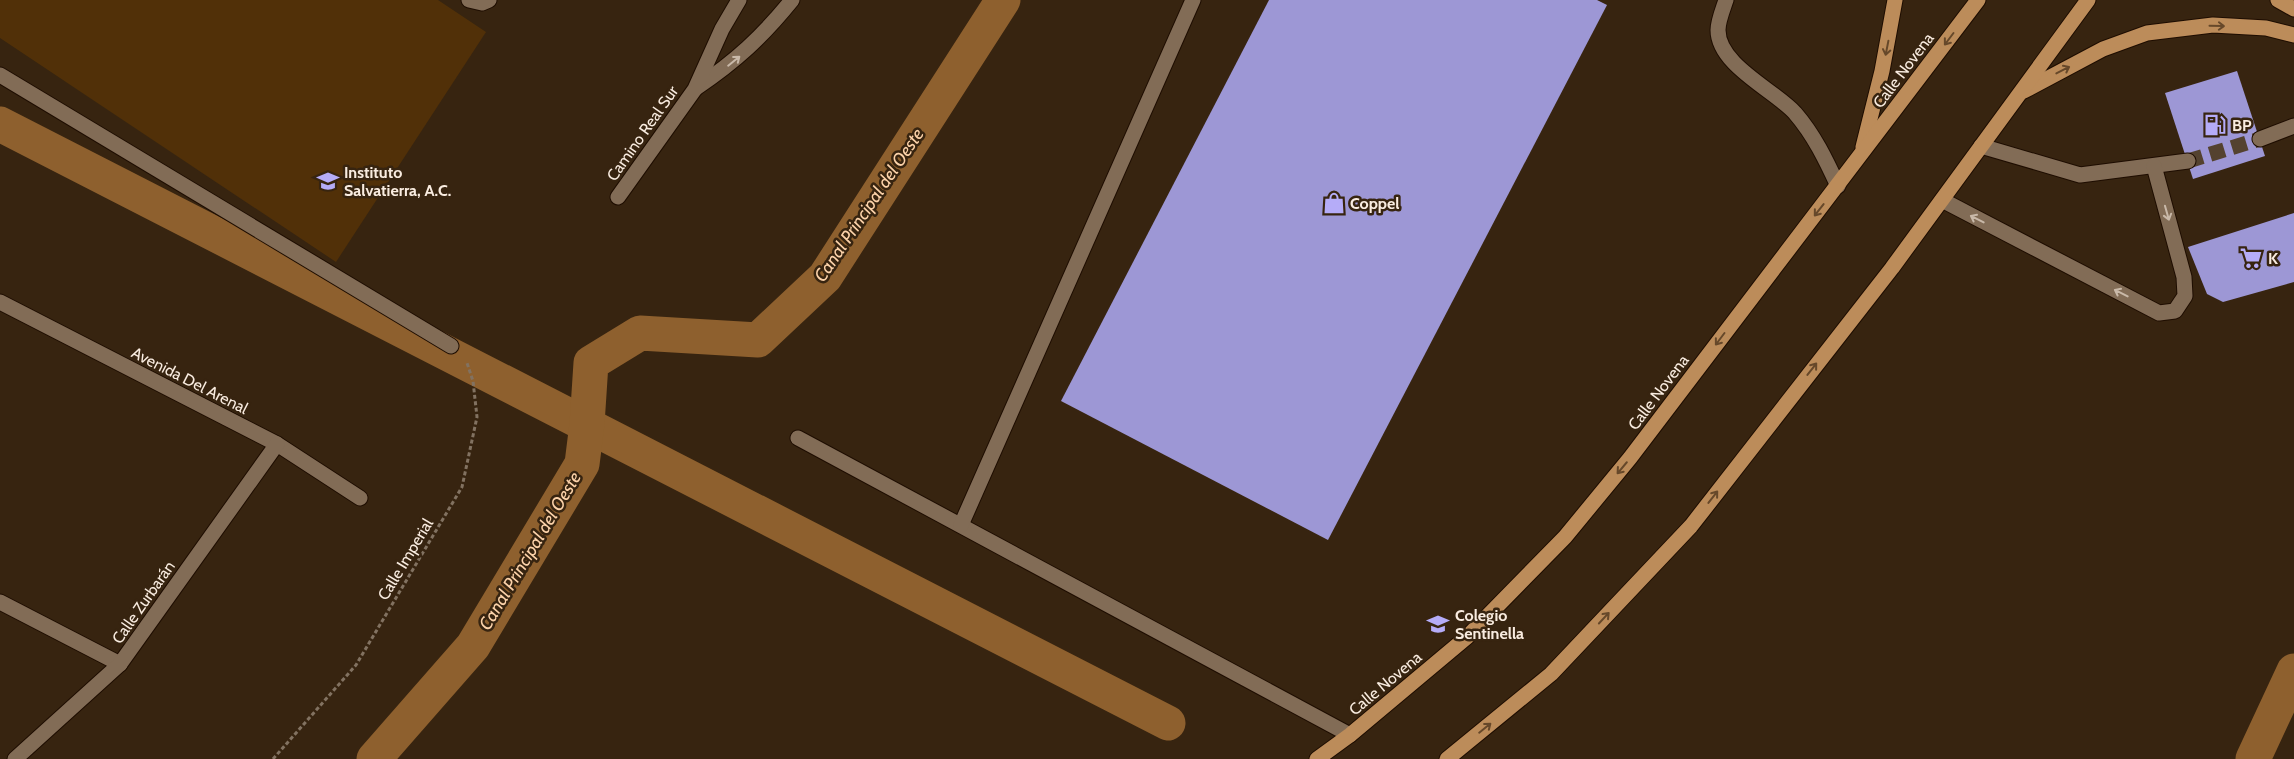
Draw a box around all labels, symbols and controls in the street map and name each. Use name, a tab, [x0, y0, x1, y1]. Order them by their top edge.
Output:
one-way arrow	[2209, 21, 2225, 30]
street label: Calle Novena	[1869, 29, 1938, 112]
one-way arrow	[1943, 32, 1954, 45]
one-way arrow	[1882, 40, 1891, 56]
one-way arrow	[728, 55, 741, 66]
one-way arrow	[2056, 65, 2071, 75]
street label: Camino Real Sur	[603, 81, 683, 184]
fuel station icon: BP	[2202, 112, 2228, 138]
place label: BP	[2232, 116, 2252, 135]
water label: Canal Principal del Oeste	[809, 124, 929, 286]
place label: Instituto Salvatierra, A.C.	[344, 163, 451, 200]
school or university icon: Instituto Salvatierra, A.C.	[315, 168, 341, 194]
shop icon: Coppel	[1321, 190, 1347, 216]
place label: Coppel	[1350, 194, 1399, 213]
one-way arrow	[1814, 203, 1824, 217]
one-way arrow	[2163, 204, 2173, 220]
one-way arrow	[1970, 214, 1985, 223]
supermarket icon: K	[2238, 245, 2264, 271]
place label: K	[2268, 249, 2278, 268]
one-way arrow	[2114, 288, 2129, 298]
one-way arrow	[1714, 332, 1725, 345]
street label: Avenida Del Arenal	[128, 343, 251, 418]
street label: Calle Novena	[1624, 351, 1693, 434]
one-way arrow	[1807, 363, 1818, 376]
one-way arrow	[1616, 462, 1627, 475]
water label: Canal Principal del Oeste	[474, 468, 586, 634]
one-way arrow	[1707, 491, 1718, 504]
street label: Calle Imperial	[374, 515, 437, 603]
street label: Calle Zurbarán	[108, 557, 179, 647]
place label: Colegio Sentinella	[1455, 606, 1524, 643]
school or university icon: Colegio Sentinella	[1425, 611, 1451, 637]
one-way arrow	[1598, 612, 1610, 624]
street label: Calle Novena	[1345, 647, 1426, 719]
one-way arrow	[1478, 723, 1491, 734]

